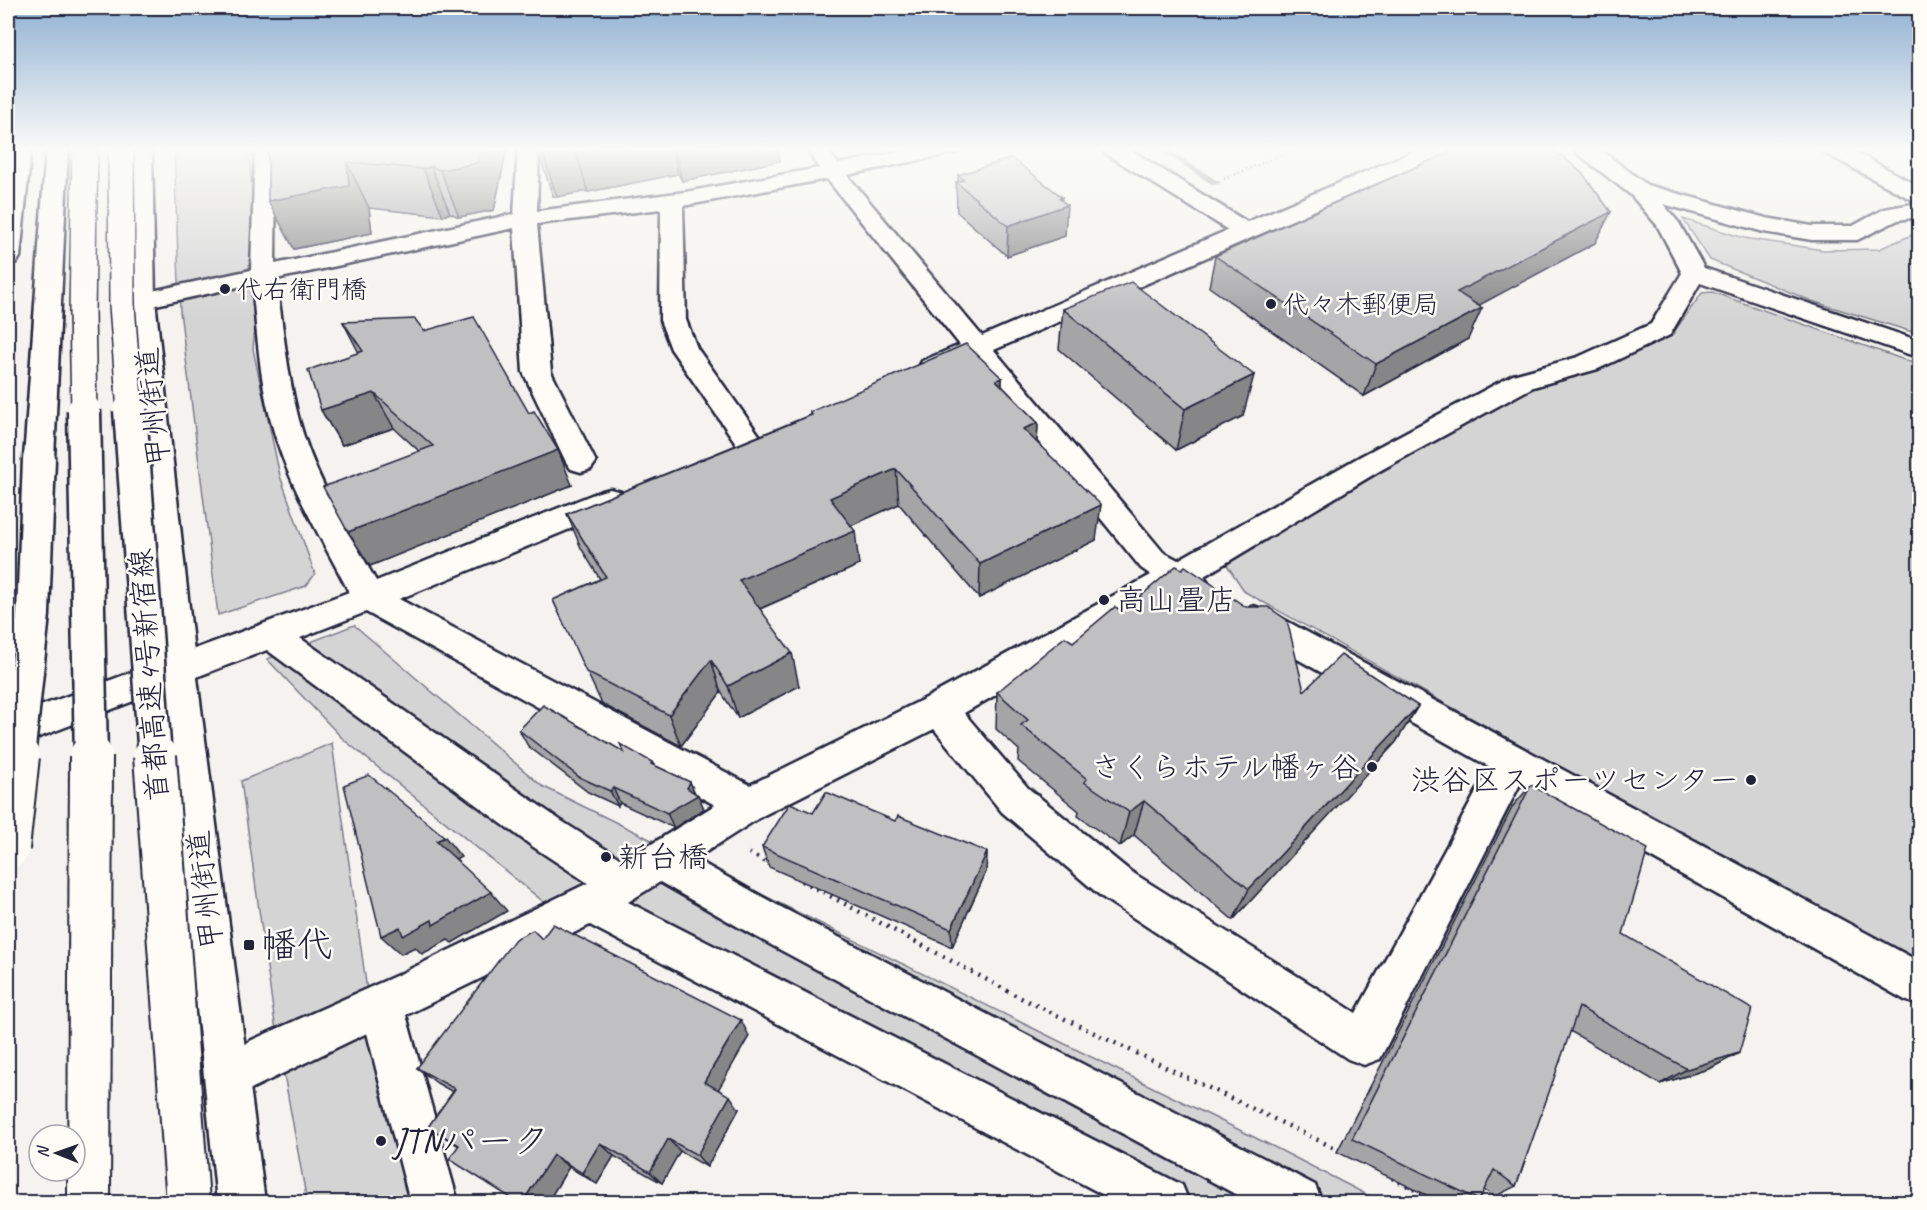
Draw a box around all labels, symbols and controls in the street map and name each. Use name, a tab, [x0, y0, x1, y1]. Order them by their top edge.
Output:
place label: 代右衛門橋	[237, 273, 367, 306]
marker: 代右衛門橋	[218, 282, 232, 296]
place label: 代々木郵便局	[1283, 288, 1439, 321]
marker: 代々木郵便局	[1264, 297, 1278, 311]
street label: 甲州街道	[128, 345, 178, 469]
street label: 首都高速4号新宿線	[121, 547, 177, 803]
place label: 高山畳店	[1116, 581, 1236, 619]
marker: 高山畳店	[1097, 593, 1111, 607]
place label: さくらホテル幡ヶ谷	[1091, 748, 1360, 786]
marker: さくらホテル幡ヶ谷	[1365, 760, 1379, 774]
place label: 渋谷区スポーツセンター	[1411, 761, 1739, 799]
marker: 渋谷区スポーツセンター	[1744, 773, 1758, 787]
street label: 甲州街道	[179, 828, 231, 952]
place label: 新台橋	[618, 838, 708, 876]
marker: 新台橋	[599, 850, 613, 864]
place label: 幡代	[261, 922, 333, 968]
marker: 幡代	[242, 938, 256, 952]
place label: JTNパーク	[391, 1118, 549, 1164]
north arrow	[27, 1123, 87, 1183]
marker: JTNパーク	[374, 1134, 388, 1148]
text: N	[33, 1145, 53, 1158]

